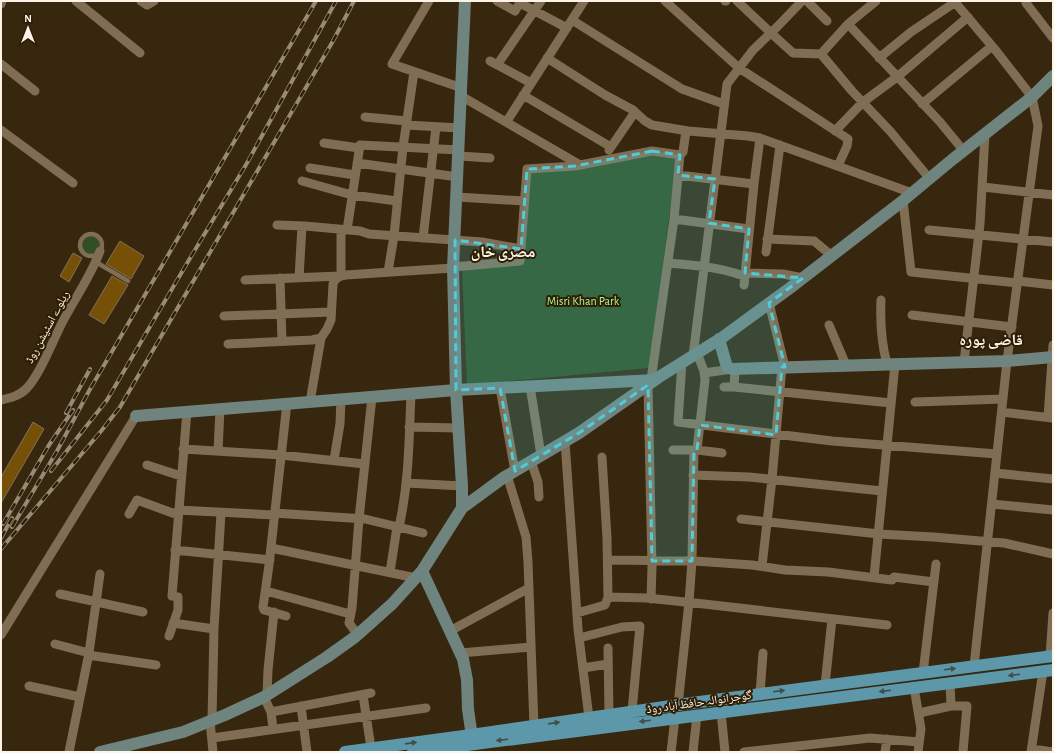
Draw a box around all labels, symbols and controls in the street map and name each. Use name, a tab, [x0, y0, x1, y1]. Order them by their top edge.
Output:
north arrow	[8, 8, 48, 48]
text: N	[24, 13, 32, 24]
district label: مصری خان	[471, 244, 535, 261]
street label: ریلوے اسٹیشن روڈ	[23, 288, 72, 366]
park label: Misri Khan Park	[547, 295, 620, 307]
district label: قاضی پورہ	[959, 332, 1023, 349]
one-way arrow	[944, 666, 956, 672]
one-way arrow	[1008, 672, 1020, 678]
street label: گوجرانوالہ حافظ آباد روڈ	[645, 688, 753, 717]
one-way arrow	[773, 688, 785, 694]
one-way arrow	[879, 688, 891, 694]
one-way arrow	[639, 718, 651, 725]
one-way arrow	[547, 720, 560, 726]
one-way arrow	[496, 737, 509, 743]
one-way arrow	[405, 740, 417, 746]

